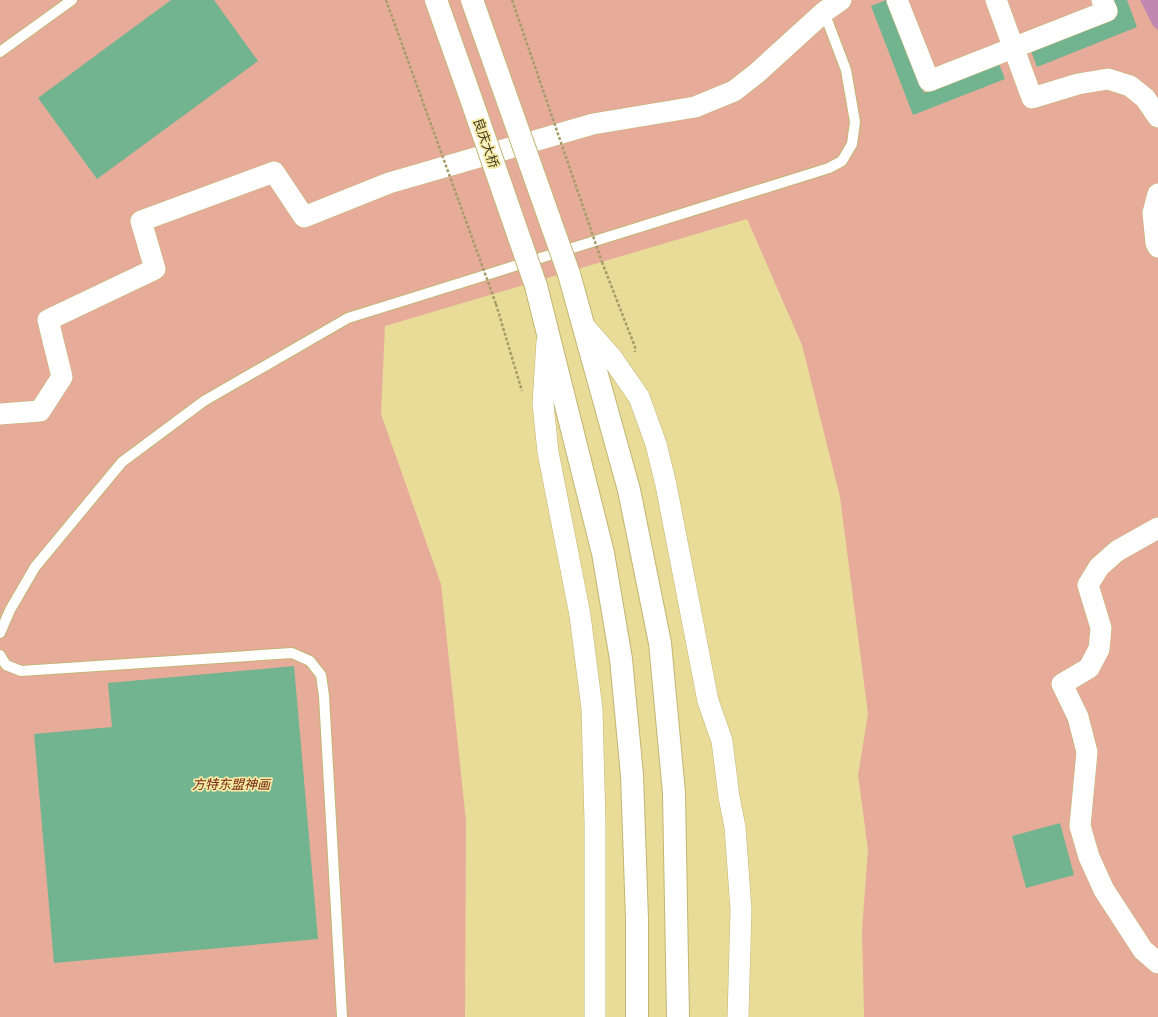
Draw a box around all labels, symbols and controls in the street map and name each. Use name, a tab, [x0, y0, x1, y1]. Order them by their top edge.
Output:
street label: 良庆大桥	[470, 116, 502, 170]
park label: 方特东盟神画	[192, 777, 272, 792]

